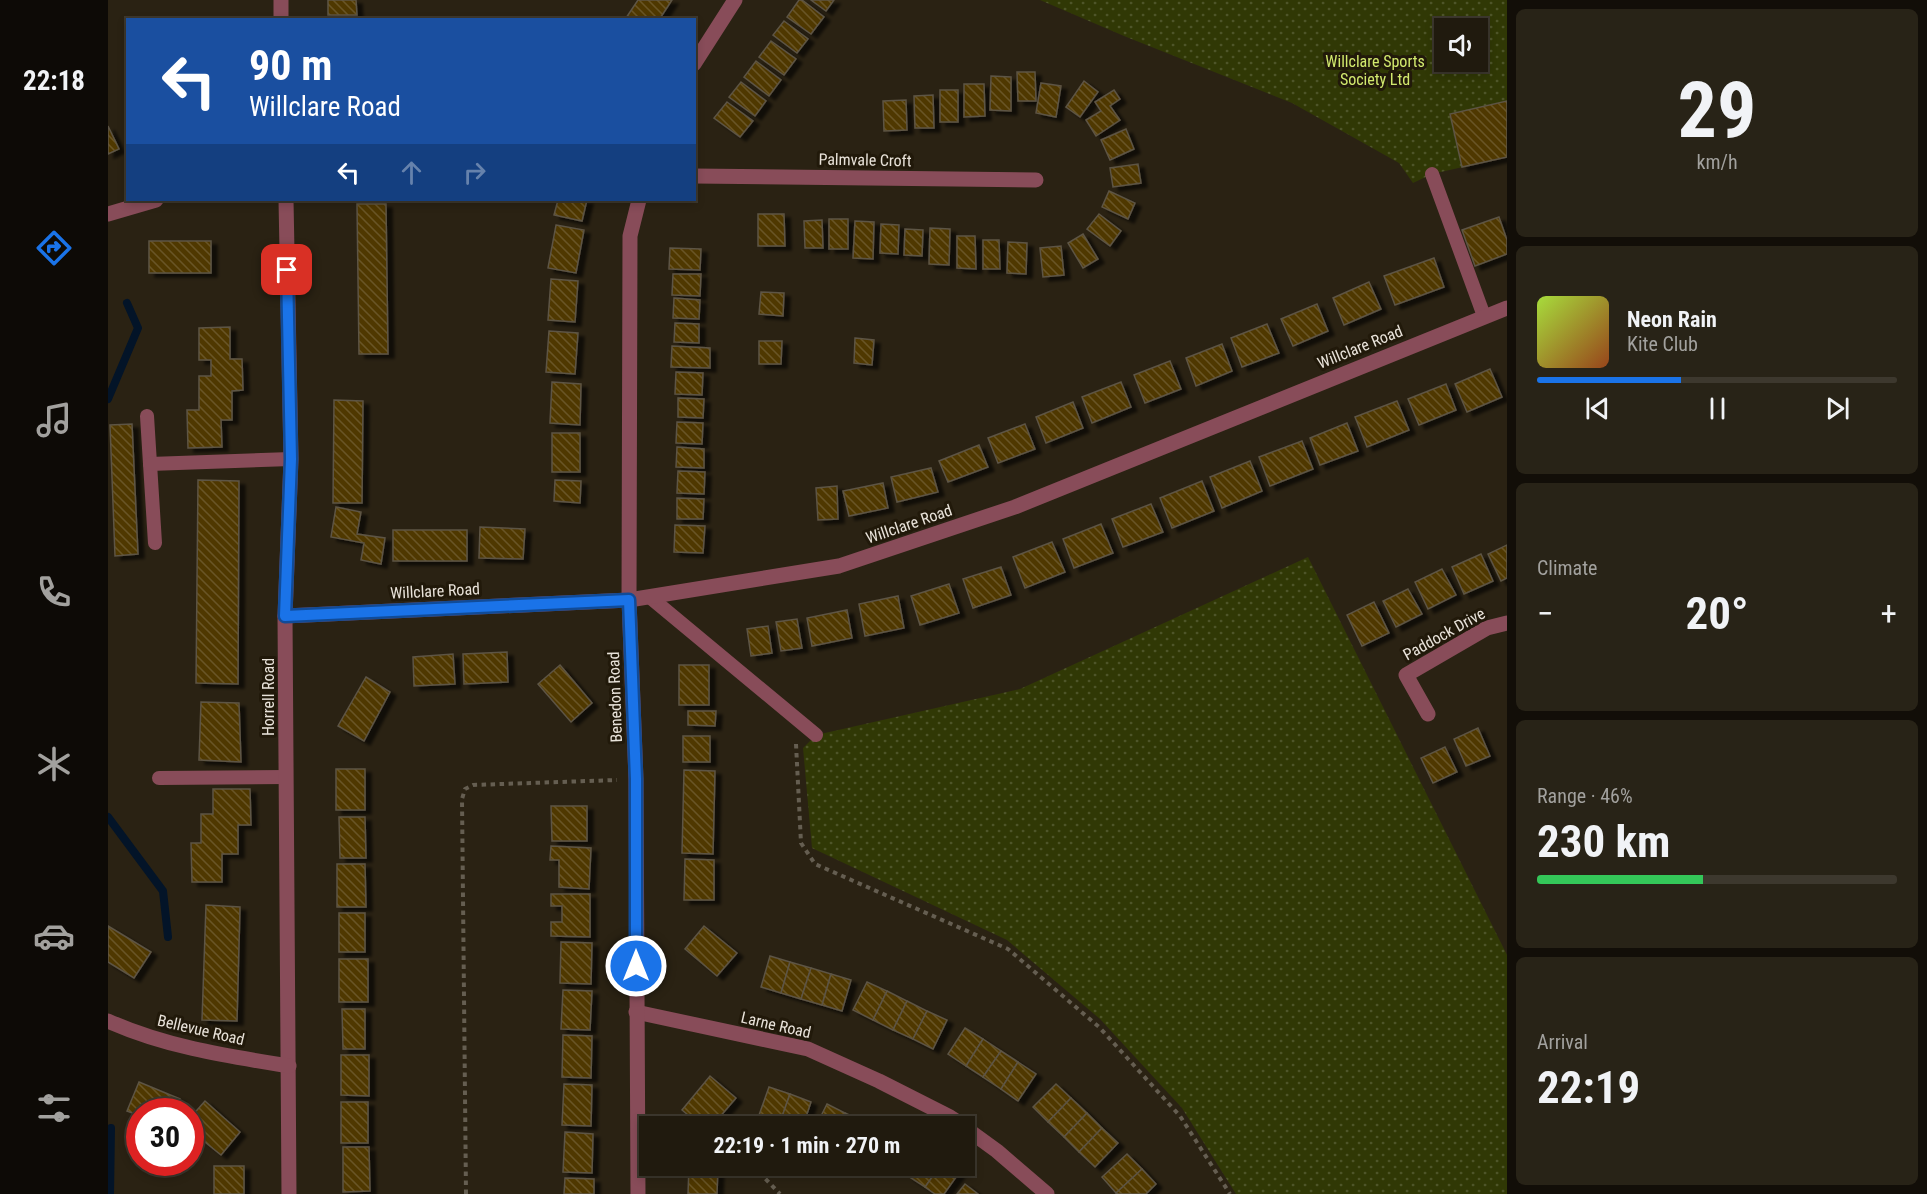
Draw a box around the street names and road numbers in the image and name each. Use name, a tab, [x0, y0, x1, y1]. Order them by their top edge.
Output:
street label: Palmvale Croft	[818, 150, 912, 170]
street label: Willclare Road	[1315, 321, 1405, 373]
street label: Willclare Road	[863, 500, 955, 548]
street label: Willclare Road	[390, 579, 480, 603]
street label: Paddock Drive	[1400, 604, 1488, 664]
street label: Benedon Road	[604, 651, 626, 743]
street label: Horrell Road	[259, 658, 278, 736]
street label: Larne Road	[739, 1008, 813, 1042]
street label: Bellevue Road	[156, 1011, 246, 1049]

